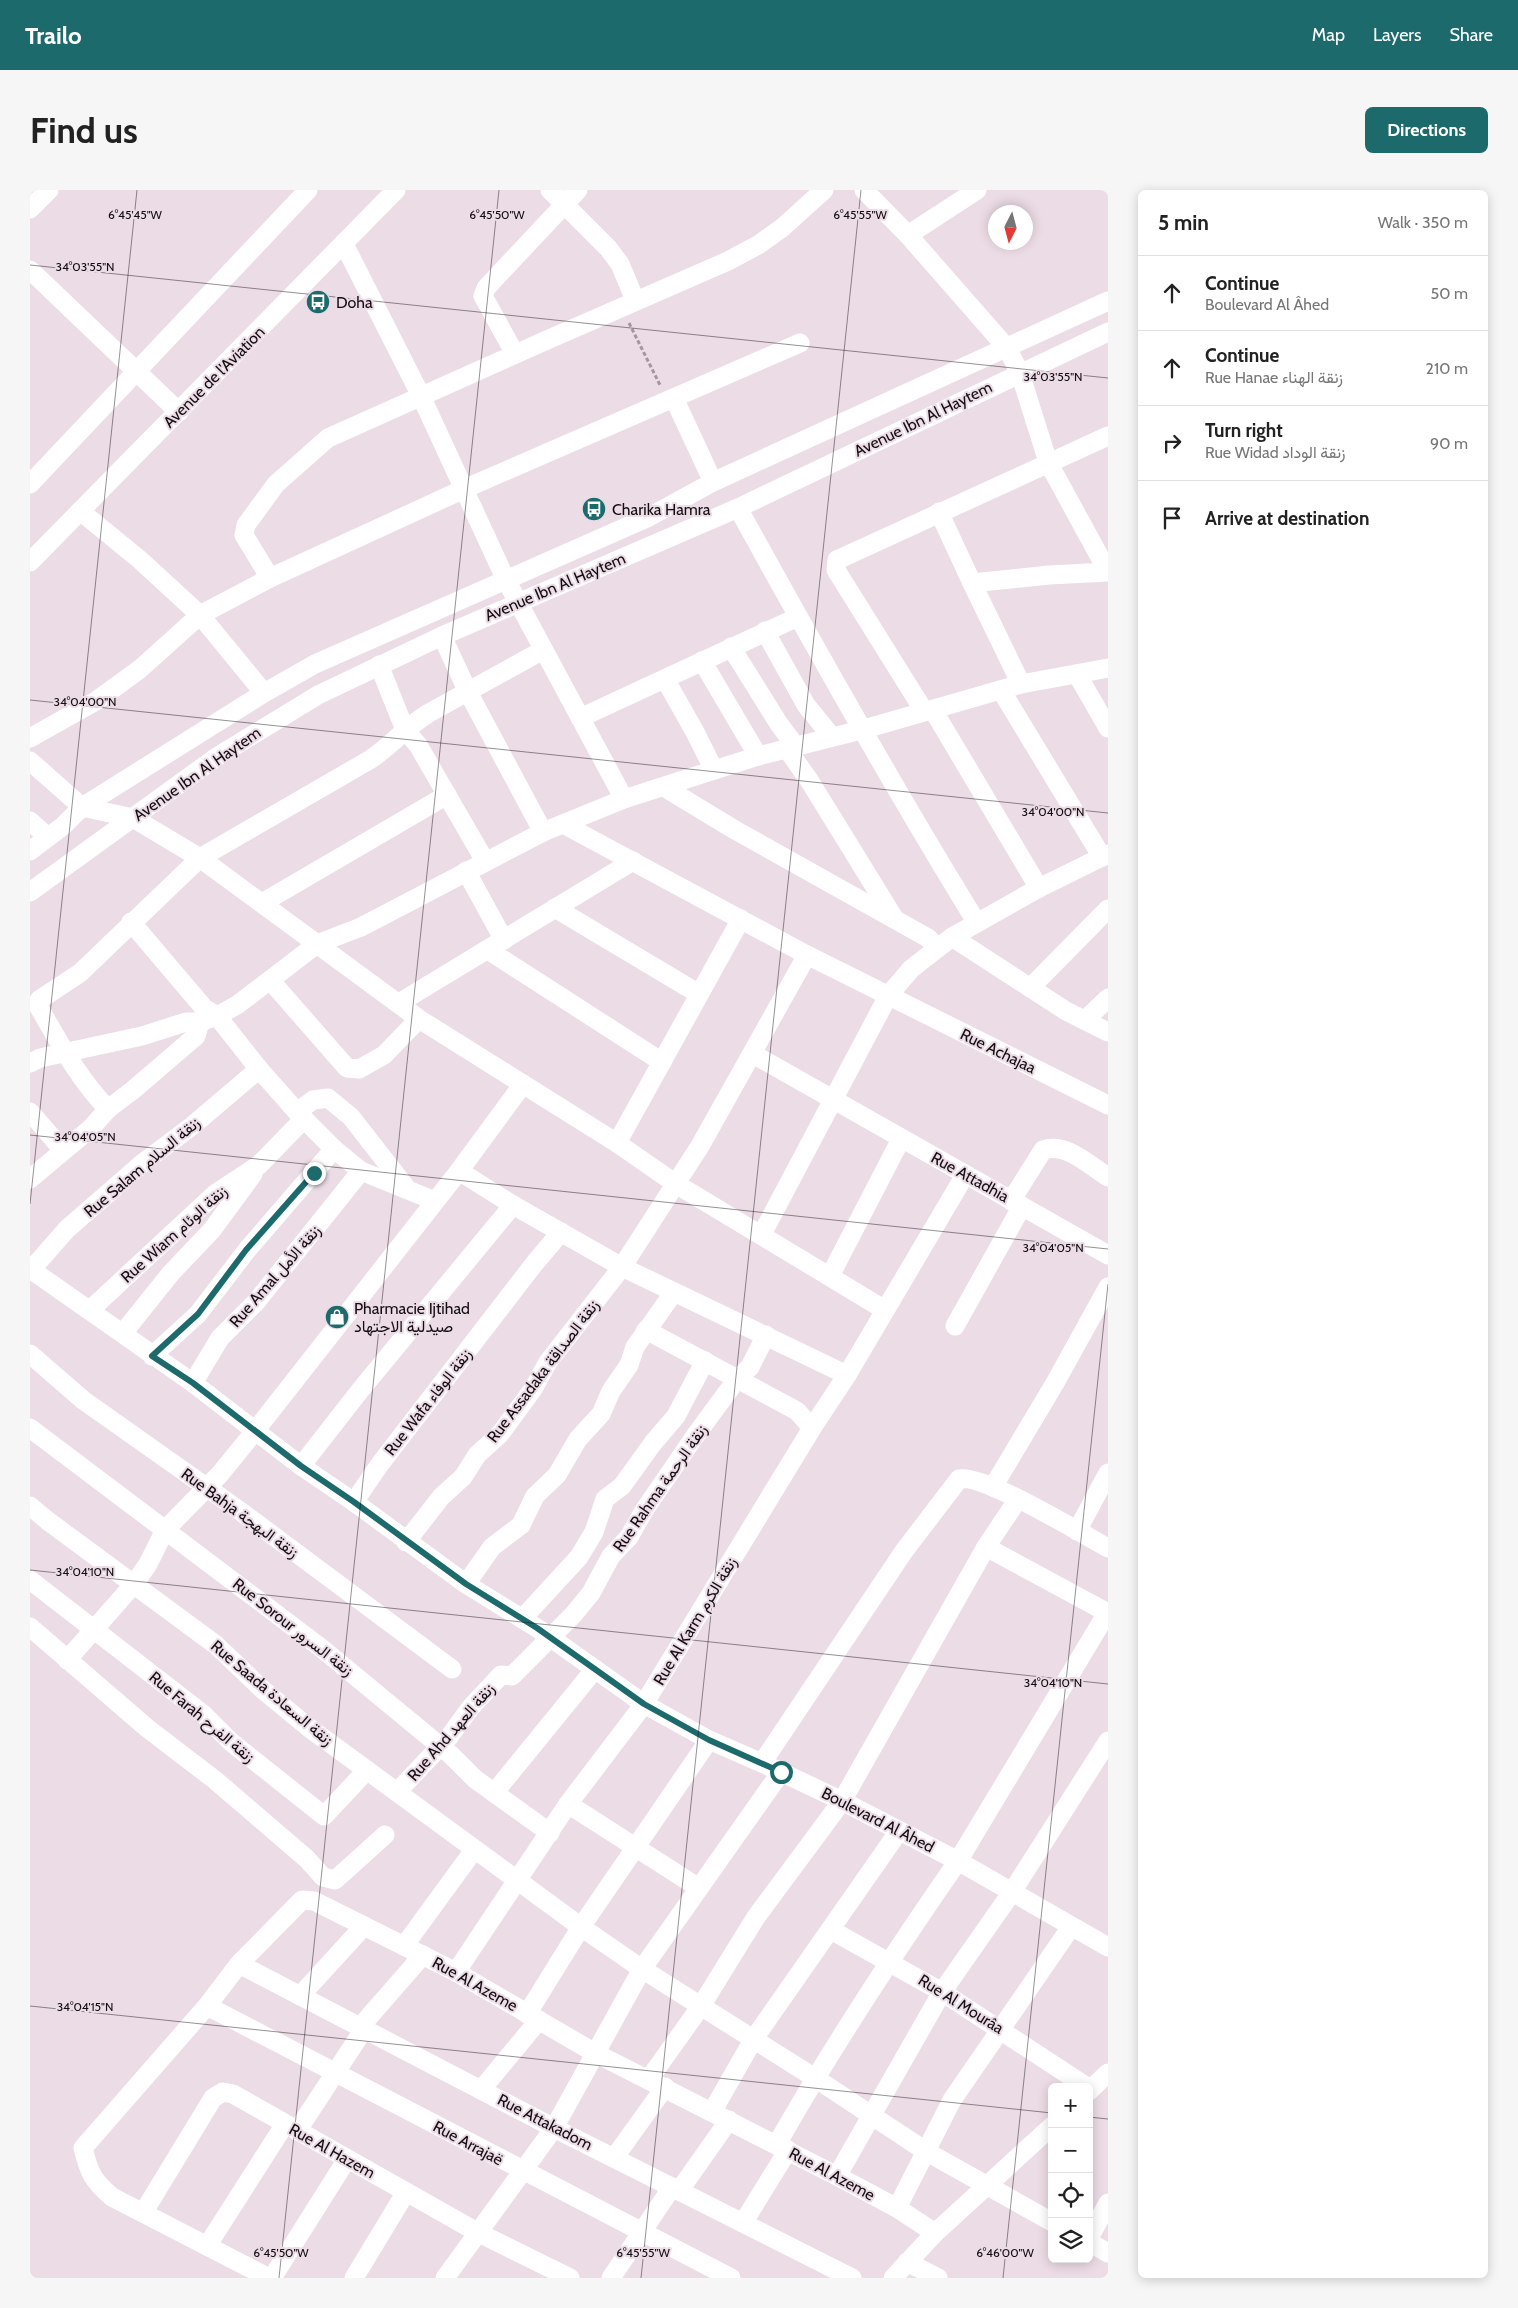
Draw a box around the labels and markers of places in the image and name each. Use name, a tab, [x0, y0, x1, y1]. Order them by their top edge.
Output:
bus stop icon: Doha	[305, 289, 331, 315]
place label: Doha	[336, 293, 373, 312]
bus stop icon: Charika Hamra	[581, 496, 607, 522]
place label: Charika Hamra	[612, 500, 711, 519]
place label: Pharmacie Ijtihad صيدلية الاجتهاد	[354, 1299, 470, 1337]
shop icon: Pharmacie Ijtihad صيدلية الاجتهاد	[324, 1304, 350, 1330]

